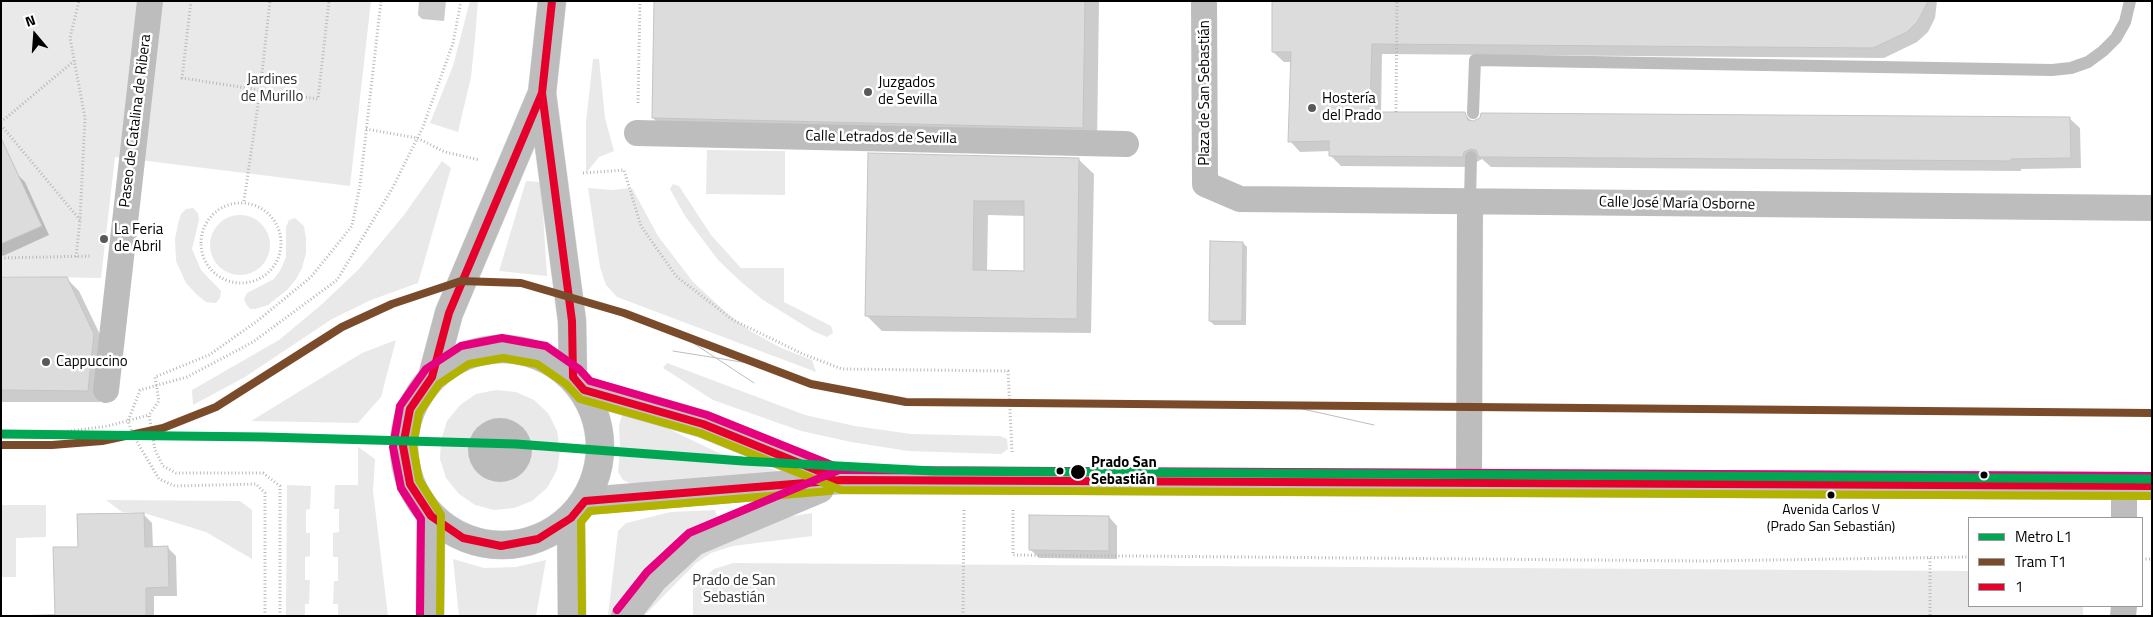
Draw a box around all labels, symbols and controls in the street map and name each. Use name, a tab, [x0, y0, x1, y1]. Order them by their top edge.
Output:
text: N	[22, 9, 38, 32]
north arrow	[10, 10, 60, 60]
street label: Plaza de San Sebastián	[1196, 20, 1214, 166]
street label: Paseo de Catalina de Ribera	[116, 33, 156, 209]
park label: Jardines de Murillo	[241, 71, 303, 106]
place label: Juzgados de Sevilla	[878, 74, 937, 109]
marker: Juzgados de Sevilla	[862, 86, 874, 98]
place label: Hostería del Prado	[1322, 90, 1382, 125]
marker: Hostería del Prado	[1306, 102, 1318, 114]
street label: Calle Letrados de Sevilla	[805, 128, 957, 148]
street label: Calle José María Osborne	[1599, 194, 1755, 214]
place label: La Feria de Abril	[114, 221, 163, 256]
marker: La Feria de Abril	[98, 233, 110, 245]
place label: Cappuccino	[56, 353, 128, 371]
marker: Cappuccino	[40, 356, 52, 368]
place label: Prado San Sebastián	[1091, 454, 1157, 489]
marker: Prado San Sebastián	[1069, 463, 1087, 481]
unlabelled marker	[1055, 466, 1065, 476]
unlabelled marker	[1979, 470, 1989, 480]
marker: Avenida Carlos V (Prado San Sebastián)	[1826, 490, 1836, 500]
place label: Avenida Carlos V (Prado San Sebastián)	[1767, 503, 1895, 536]
legend	[1968, 517, 2143, 607]
text: Metro L1	[2015, 525, 2072, 548]
text: Tram T1	[2015, 550, 2066, 573]
park label: Prado de San Sebastián	[692, 572, 776, 607]
text: 1	[2015, 575, 2023, 598]

